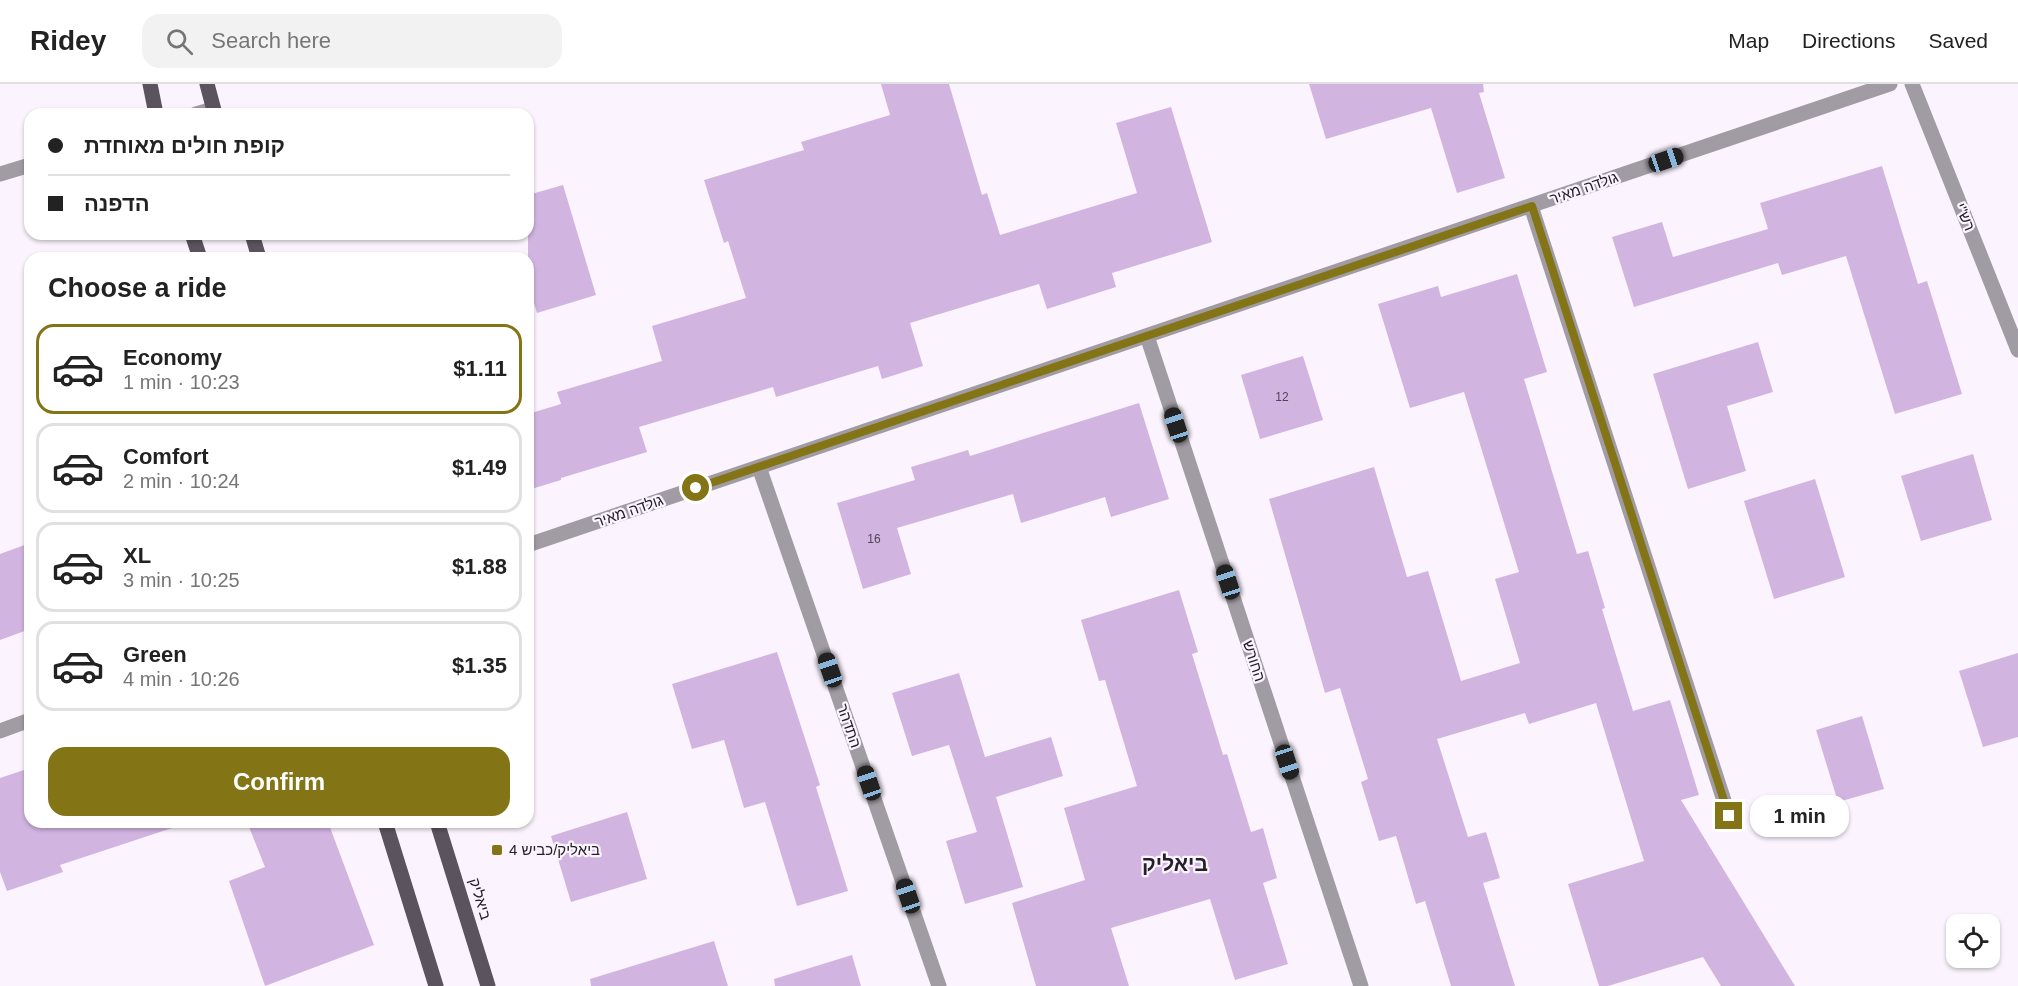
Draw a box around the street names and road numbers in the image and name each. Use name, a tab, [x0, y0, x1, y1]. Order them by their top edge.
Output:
street label: גולדה מאיר	[1547, 168, 1620, 207]
street label: רש"י	[1952, 201, 1979, 233]
street label: גולדה מאיר	[592, 491, 665, 530]
street label: החורש	[1240, 638, 1269, 684]
street label: התדהר	[834, 702, 865, 750]
street label: ביאליק	[466, 876, 495, 922]

